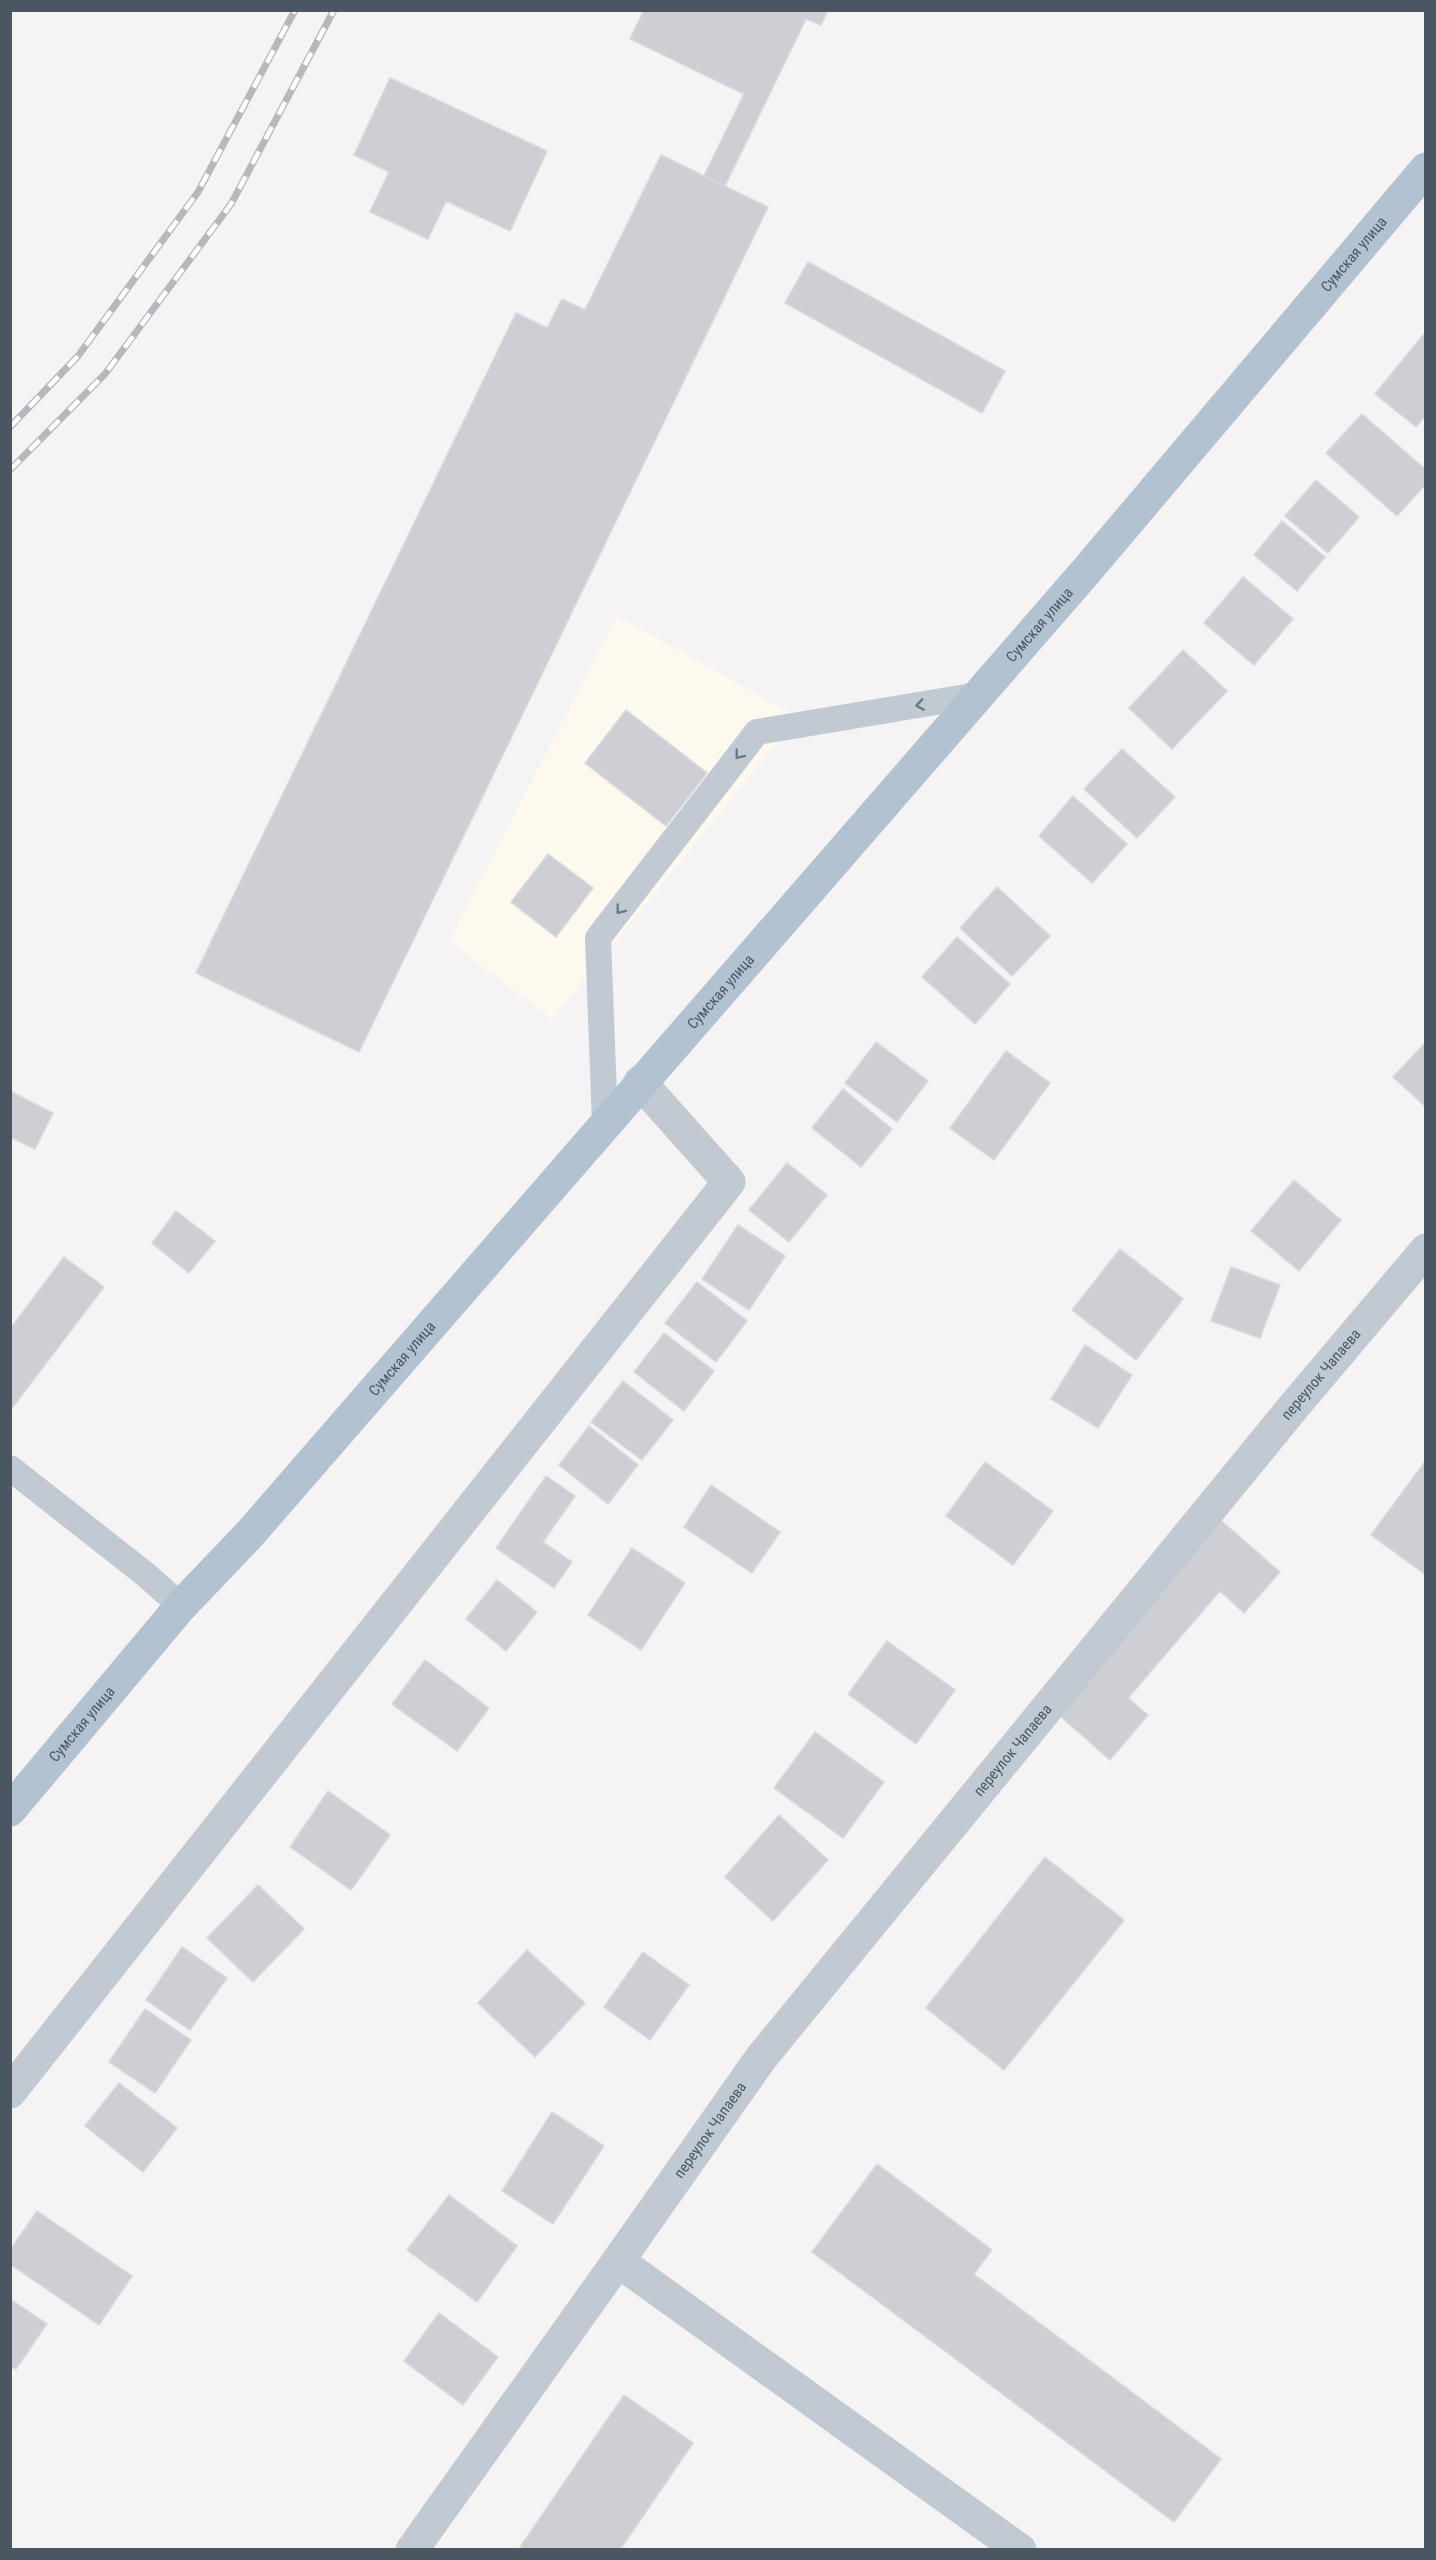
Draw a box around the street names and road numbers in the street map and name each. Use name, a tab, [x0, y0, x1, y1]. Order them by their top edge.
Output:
street label: Сумская улица	[1317, 213, 1391, 296]
street label: Сумская улица	[1002, 584, 1077, 666]
street label: Сумская улица	[684, 951, 758, 1033]
street label: Сумская улица	[365, 1318, 439, 1400]
street label: переулок Чапаева	[1277, 1325, 1364, 1424]
street label: Сумская улица	[45, 1683, 119, 1766]
street label: переулок Чапаева	[970, 1700, 1056, 1800]
street label: переулок Чапаева	[670, 2079, 750, 2182]

